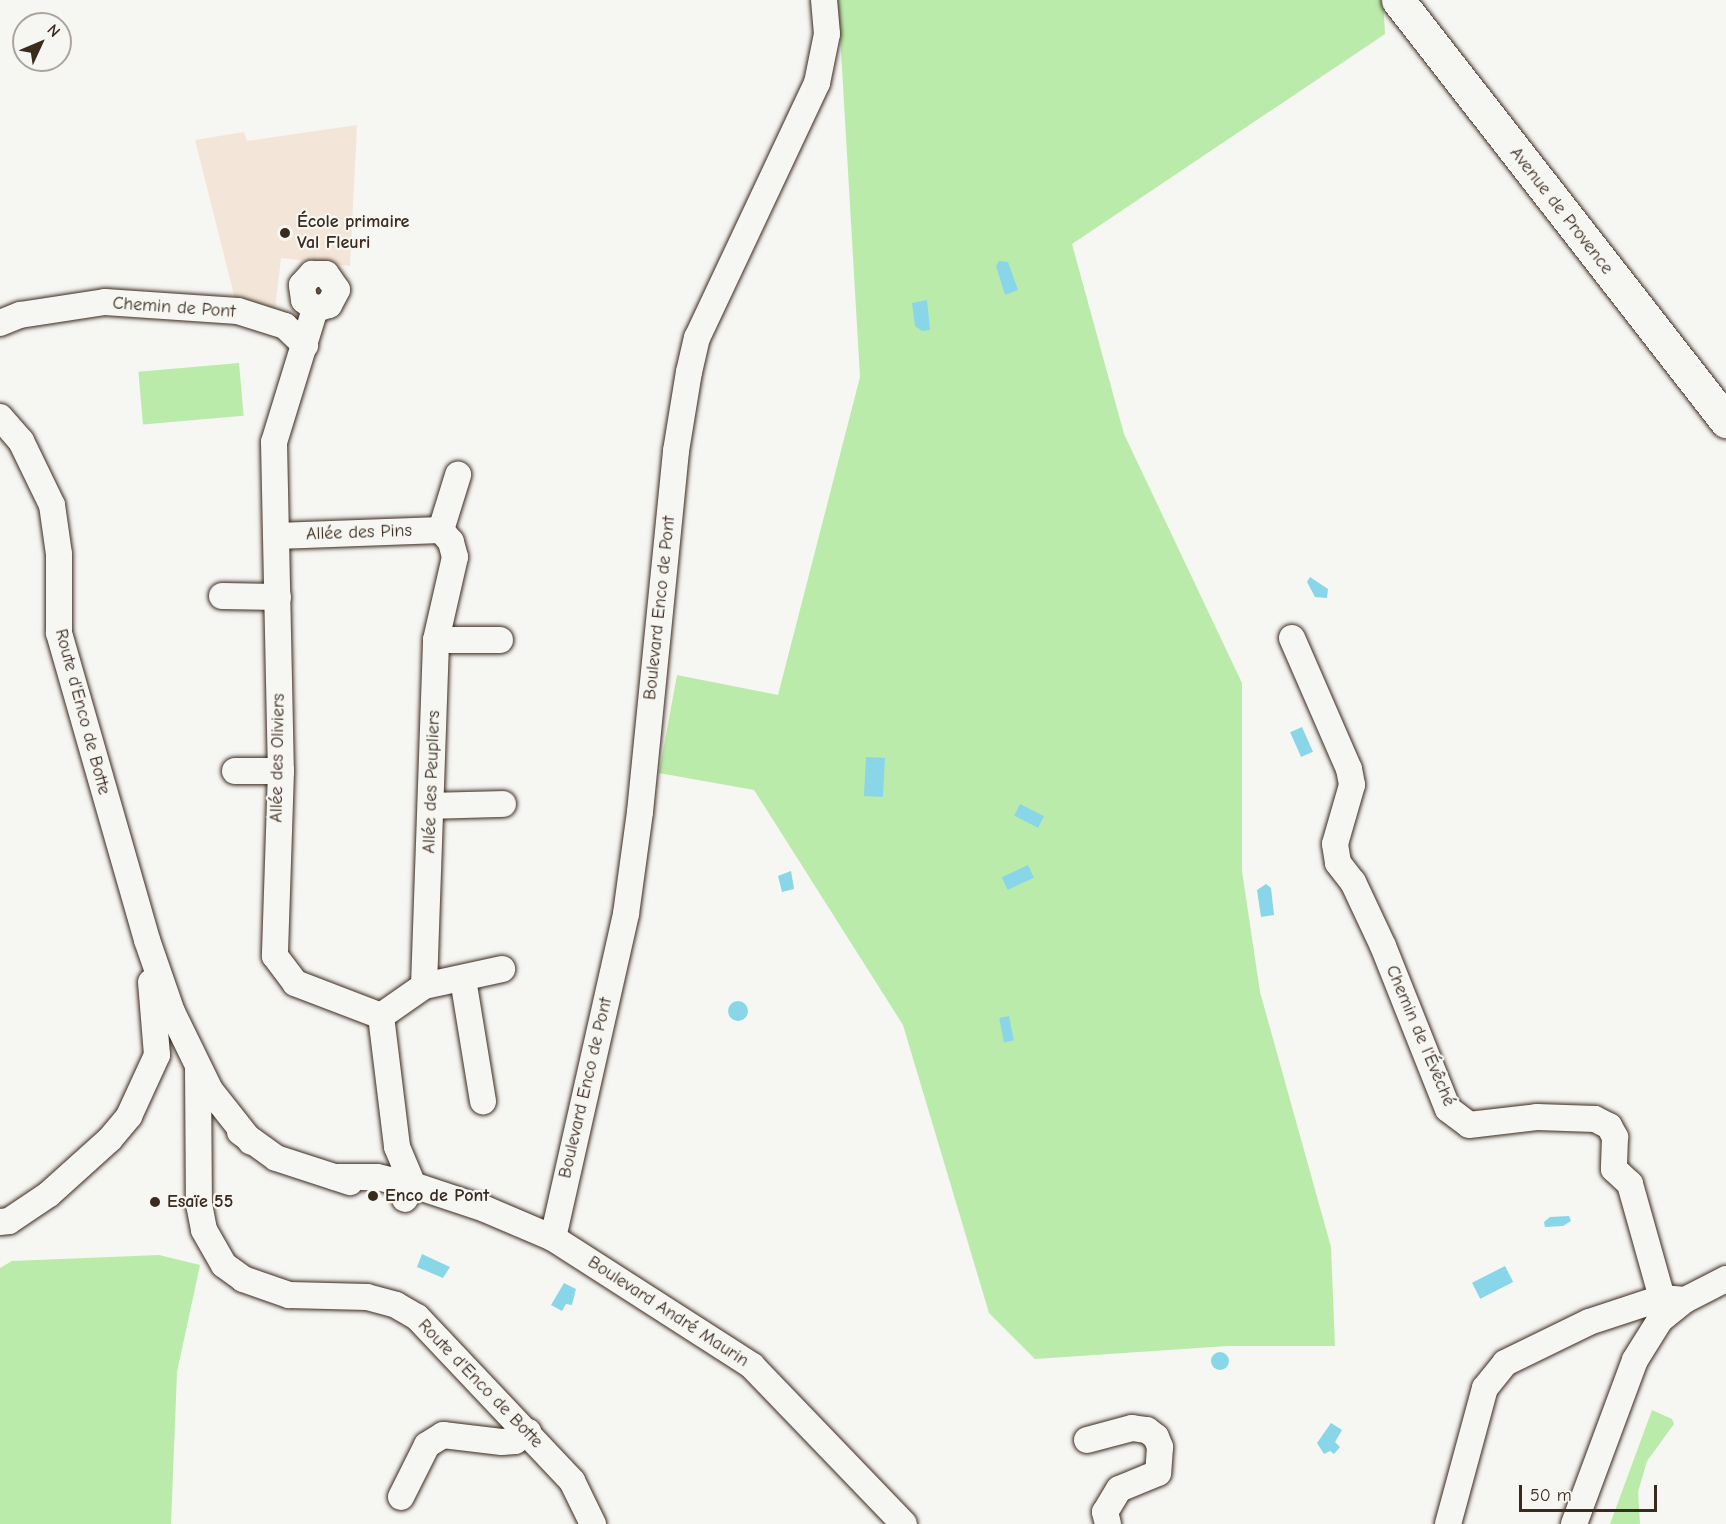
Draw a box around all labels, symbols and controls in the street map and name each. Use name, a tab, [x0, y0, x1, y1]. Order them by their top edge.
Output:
north arrow	[12, 12, 72, 72]
text: N	[43, 21, 64, 41]
street label: Avenue de Provence	[1505, 143, 1617, 279]
place label: École primaire Val Fleuri	[297, 212, 409, 254]
marker: École primaire Val Fleuri	[278, 226, 292, 240]
street label: Chemin de Pont	[112, 293, 236, 323]
street label: Boulevard Enco de Pont	[640, 515, 680, 701]
street label: Allée des Pins	[306, 520, 412, 546]
street label: Route d'Enco de Botte	[49, 627, 115, 797]
street label: Allée des Oliviers	[266, 693, 290, 823]
street label: Allée des Peupliers	[419, 710, 445, 854]
street label: Chemin de l'Évêché	[1381, 962, 1459, 1110]
street label: Boulevard Enco de Pont	[555, 995, 617, 1181]
place label: Enco de Pont	[385, 1185, 489, 1207]
marker: Enco de Pont	[366, 1189, 380, 1203]
place label: Esaïe 55	[167, 1191, 233, 1213]
marker: Esaïe 55	[148, 1195, 162, 1209]
street label: Boulevard André Maurin	[583, 1252, 753, 1372]
street label: Route d'Enco de Botte	[413, 1315, 547, 1453]
scale bar	[1522, 1473, 1660, 1511]
text: 50 m	[1530, 1485, 1572, 1506]

